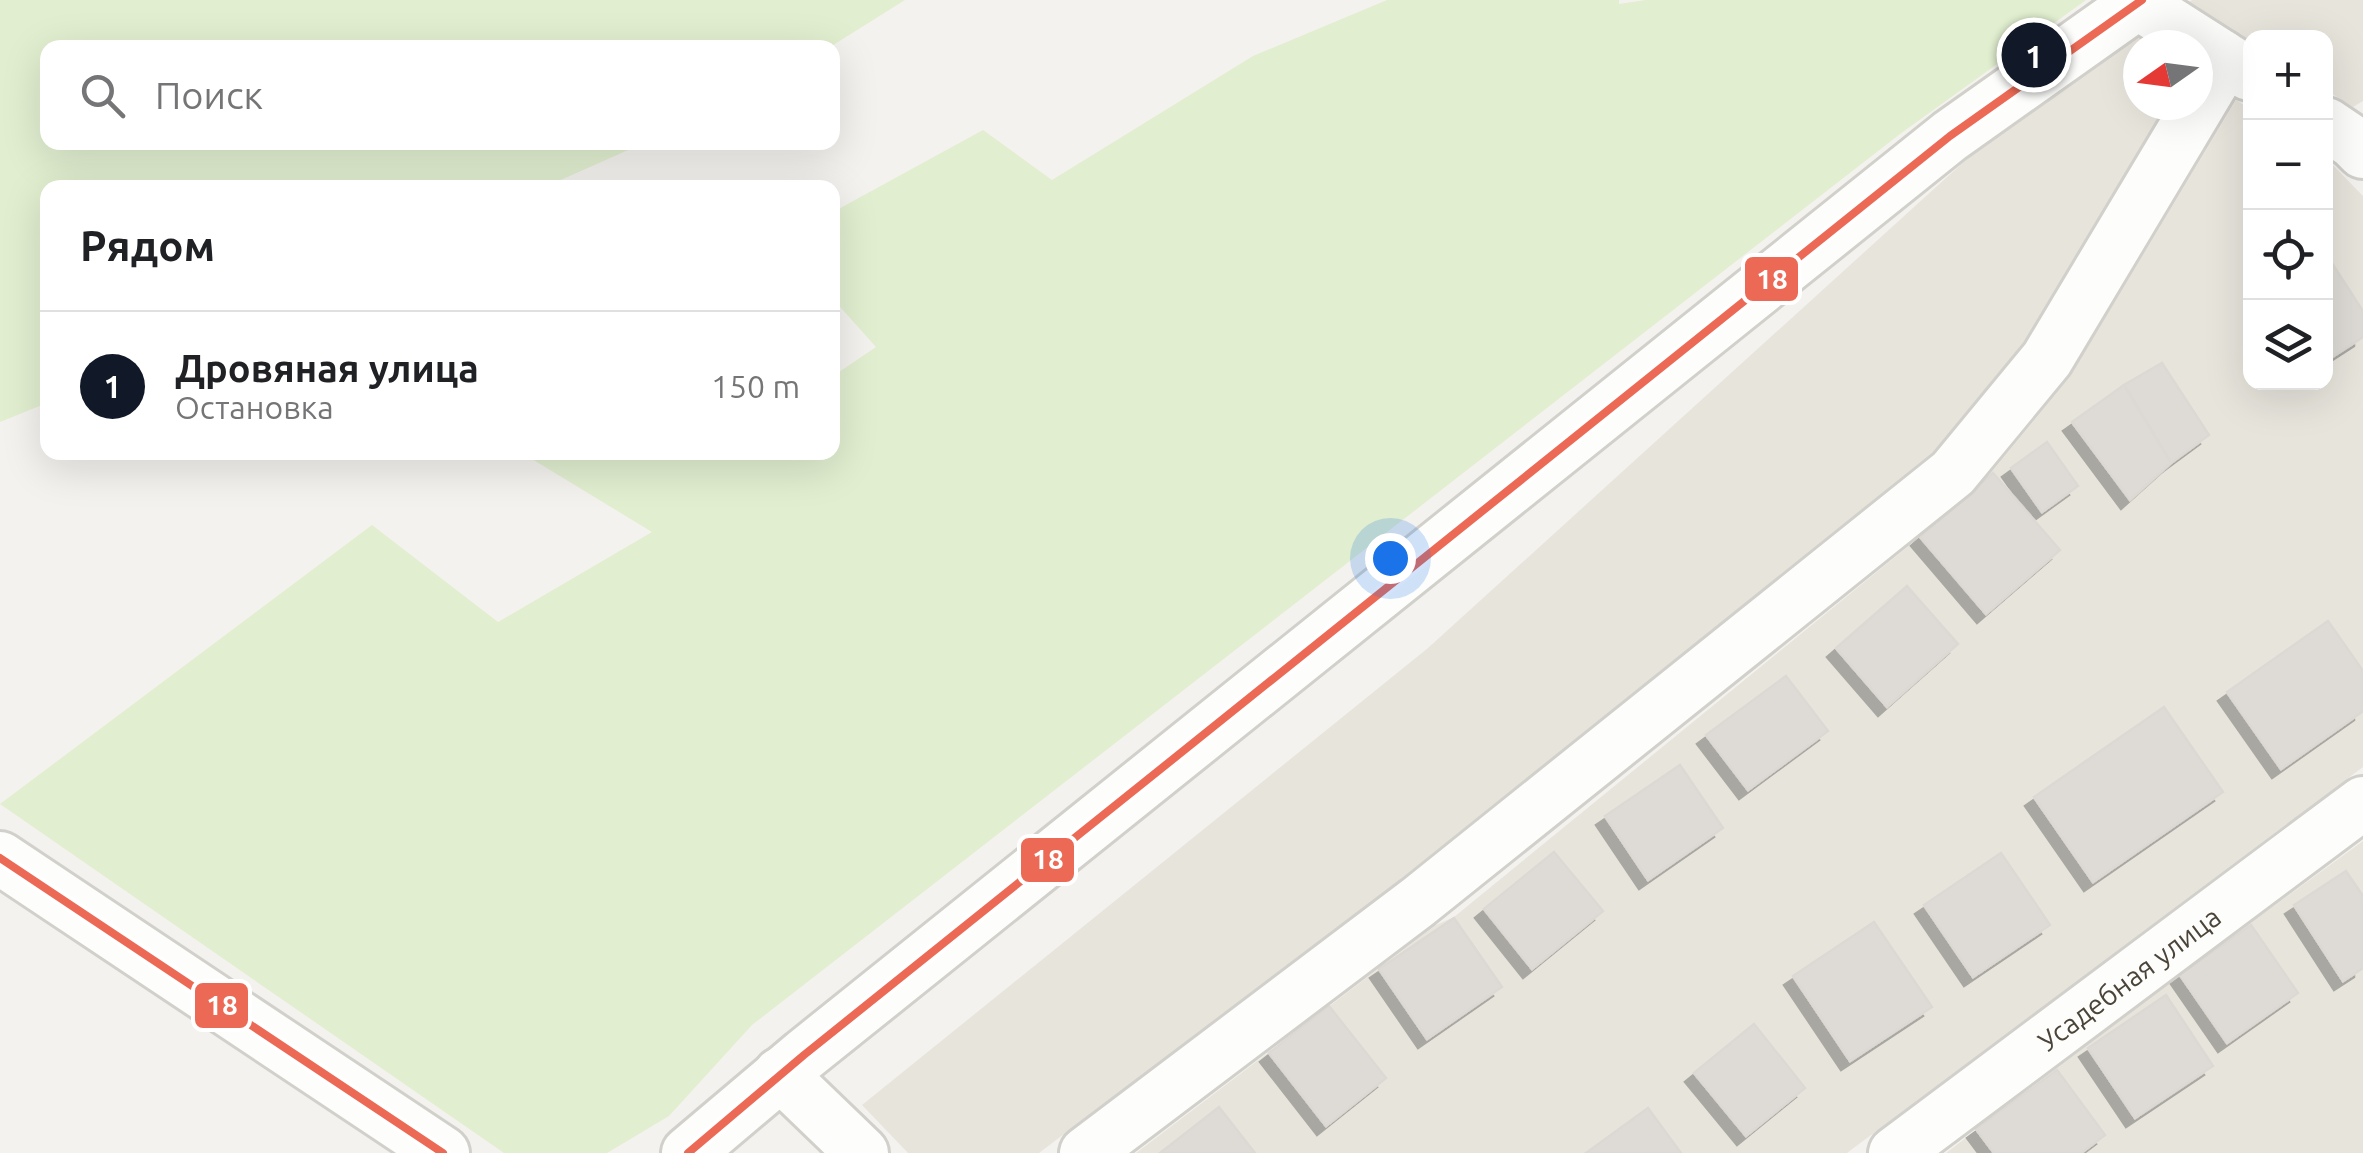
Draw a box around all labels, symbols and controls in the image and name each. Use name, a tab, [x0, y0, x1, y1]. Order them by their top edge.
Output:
pin: 1	[2002, 18, 2066, 92]
north arrow	[2123, 30, 2213, 120]
map controls	[2243, 30, 2333, 390]
button: +	[2243, 30, 2333, 120]
search box	[40, 40, 840, 150]
icon: search	[75, 68, 130, 123]
text: Поиск	[155, 74, 263, 116]
button: −	[2243, 120, 2333, 210]
button: locate	[2243, 210, 2333, 300]
text: Рядом	[80, 222, 215, 269]
line badge: 18	[1743, 255, 1800, 303]
text: 18	[1756, 263, 1788, 294]
button: layers	[2243, 300, 2333, 390]
text: Дровяная улица	[175, 347, 479, 389]
text: 1	[103, 368, 122, 404]
text: 150 m	[711, 368, 800, 404]
text: Остановка	[175, 389, 334, 425]
your location	[1365, 533, 1416, 584]
line badge: 18	[1019, 836, 1076, 884]
text: 18	[1032, 843, 1064, 874]
street label: Усадебная улица	[2032, 900, 2226, 1056]
line badge: 18	[193, 981, 250, 1030]
text: 18	[206, 989, 238, 1020]

